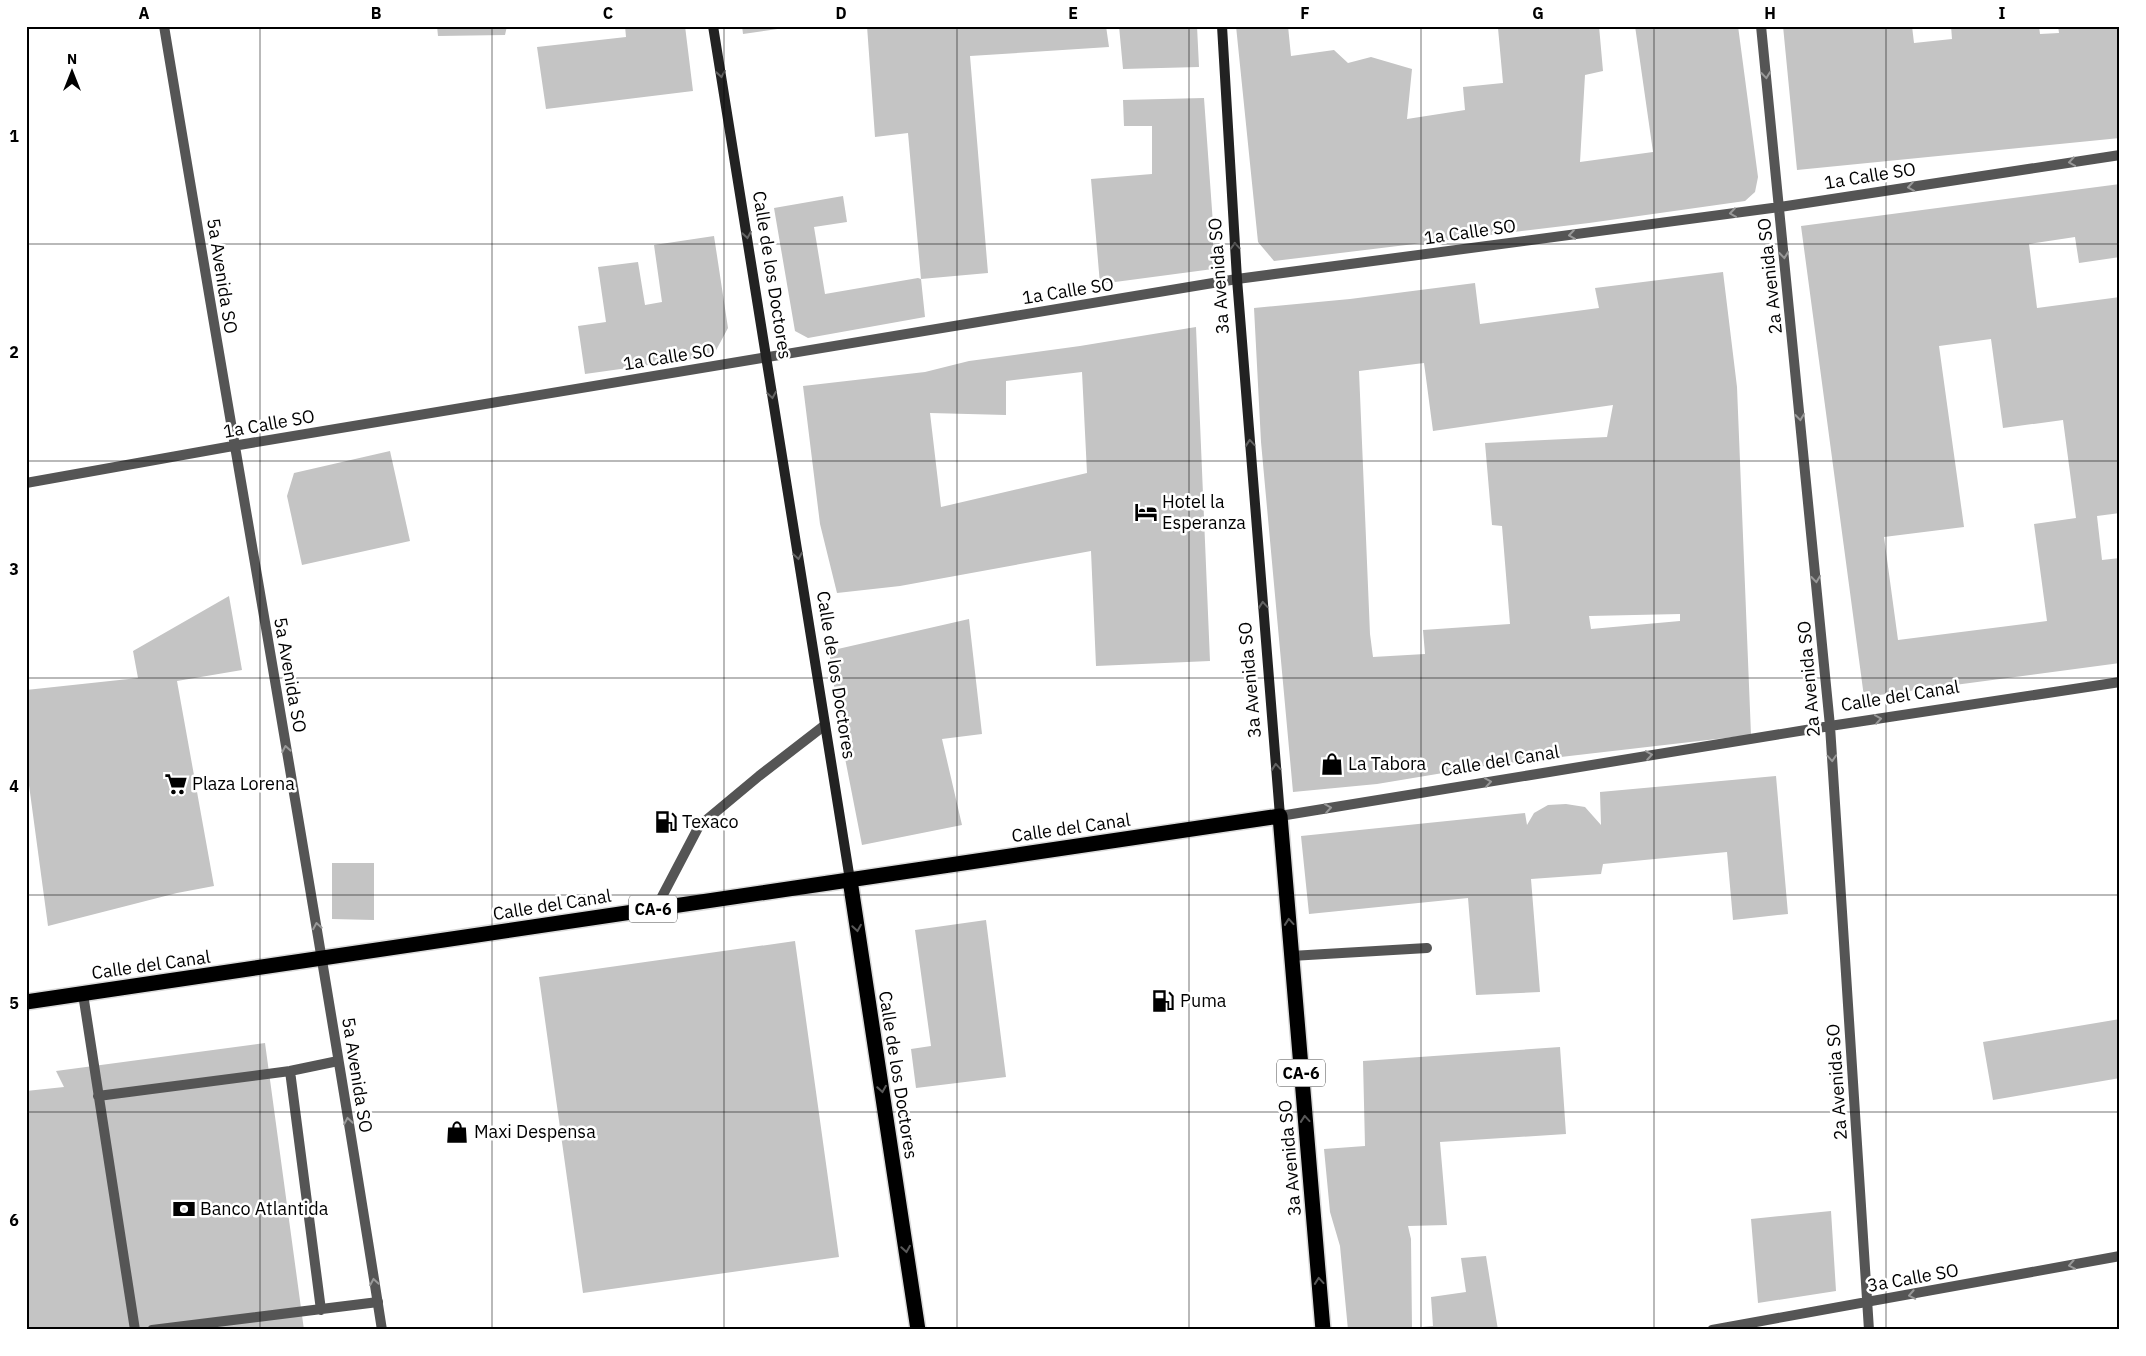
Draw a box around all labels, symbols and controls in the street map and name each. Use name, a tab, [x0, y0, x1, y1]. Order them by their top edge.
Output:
text: A	[139, 3, 150, 23]
text: B	[371, 3, 382, 23]
text: C	[603, 3, 613, 23]
text: D	[835, 3, 847, 23]
text: E	[1068, 3, 1078, 23]
text: F	[1300, 3, 1310, 23]
text: G	[1532, 3, 1544, 23]
text: H	[1764, 3, 1776, 23]
text: I	[1999, 3, 2006, 23]
north arrow	[48, 48, 98, 98]
text: N	[67, 50, 77, 68]
one-way arrow	[715, 71, 726, 79]
one-way arrow	[1760, 71, 1771, 79]
text: 1	[9, 126, 19, 146]
street label: 1a Calle SO	[1822, 157, 1917, 194]
one-way arrow	[2067, 157, 2076, 167]
one-way arrow	[1907, 181, 1915, 191]
street label: Calle de los Doctores	[748, 189, 797, 361]
one-way arrow	[1728, 207, 1736, 218]
street label: 1a Calle SO	[1423, 214, 1517, 249]
street label: 5a Avenida SO	[202, 217, 243, 335]
street label: 3a Avenida SO	[1203, 217, 1234, 335]
street label: 2a Avenida SO	[1752, 217, 1787, 335]
one-way arrow	[1567, 229, 1576, 239]
one-way arrow	[741, 231, 751, 239]
one-way arrow	[1230, 242, 1241, 250]
one-way arrow	[1779, 252, 1790, 260]
street label: 1a Calle SO	[1020, 272, 1115, 309]
street label: 1a Calle SO	[621, 338, 716, 375]
text: 2	[9, 342, 19, 362]
one-way arrow	[766, 392, 777, 400]
street label: 1a Calle SO	[221, 404, 316, 443]
one-way arrow	[1794, 413, 1805, 421]
one-way arrow	[1245, 439, 1256, 447]
place label: Hotel la Esperanza	[1162, 490, 1246, 534]
hotel icon: Hotel la Esperanza	[1133, 499, 1159, 525]
one-way arrow	[792, 551, 802, 560]
text: 3	[9, 559, 19, 579]
one-way arrow	[1810, 575, 1821, 583]
street label: Calle de los Doctores	[812, 589, 861, 761]
one-way arrow	[1258, 601, 1269, 609]
street label: 5a Avenida SO	[269, 615, 312, 734]
street label: 2a Avenida SO	[1792, 620, 1825, 738]
street label: 3a Avenida SO	[1233, 621, 1266, 739]
street label: Calle del Canal	[1839, 675, 1961, 716]
one-way arrow	[1874, 714, 1883, 724]
street label: Calle del Canal	[1439, 740, 1561, 781]
one-way arrow	[282, 744, 292, 753]
shop icon: La Tabora	[1319, 751, 1345, 777]
one-way arrow	[1644, 751, 1653, 761]
place label: La Tabora	[1348, 752, 1427, 775]
one-way arrow	[1827, 754, 1838, 762]
one-way arrow	[1271, 763, 1282, 771]
supermarket icon: Plaza Lorena	[163, 771, 189, 797]
place label: Plaza Lorena	[192, 772, 295, 795]
text: 4	[9, 776, 19, 796]
one-way arrow	[1484, 777, 1493, 787]
one-way arrow	[1324, 803, 1332, 813]
street label: Calle del Canal	[1010, 808, 1132, 847]
fuel station icon: Texaco	[653, 809, 679, 835]
place label: Texaco	[682, 810, 739, 833]
street label: Calle del Canal	[491, 884, 613, 925]
road number: CA-6	[629, 896, 677, 922]
one-way arrow	[1283, 918, 1294, 926]
one-way arrow	[313, 922, 323, 931]
one-way arrow	[851, 924, 862, 932]
street label: Calle del Canal	[90, 945, 212, 984]
fuel station icon: Puma	[1150, 988, 1176, 1014]
street label: Calle de los Doctores	[874, 989, 923, 1161]
place label: Puma	[1180, 989, 1227, 1012]
text: 5	[9, 993, 19, 1013]
street label: 5a Avenida SO	[337, 1016, 378, 1134]
street label: 2a Avenida SO	[1821, 1023, 1852, 1141]
road number: CA-6	[1277, 1060, 1325, 1086]
one-way arrow	[876, 1084, 886, 1093]
street label: 3a Avenida SO	[1273, 1099, 1306, 1217]
one-way arrow	[1300, 1115, 1311, 1123]
one-way arrow	[343, 1117, 353, 1126]
shop icon: Maxi Despensa	[444, 1119, 470, 1145]
place label: Maxi Despensa	[474, 1120, 596, 1143]
bank icon: Banco Atlantida	[171, 1196, 197, 1222]
place label: Banco Atlantida	[200, 1197, 329, 1220]
text: 6	[9, 1210, 19, 1230]
one-way arrow	[900, 1246, 911, 1254]
street label: 3a Calle SO	[1865, 1258, 1960, 1297]
one-way arrow	[2067, 1260, 2076, 1270]
one-way arrow	[370, 1277, 380, 1286]
one-way arrow	[1313, 1277, 1324, 1285]
one-way arrow	[1908, 1289, 1916, 1299]

